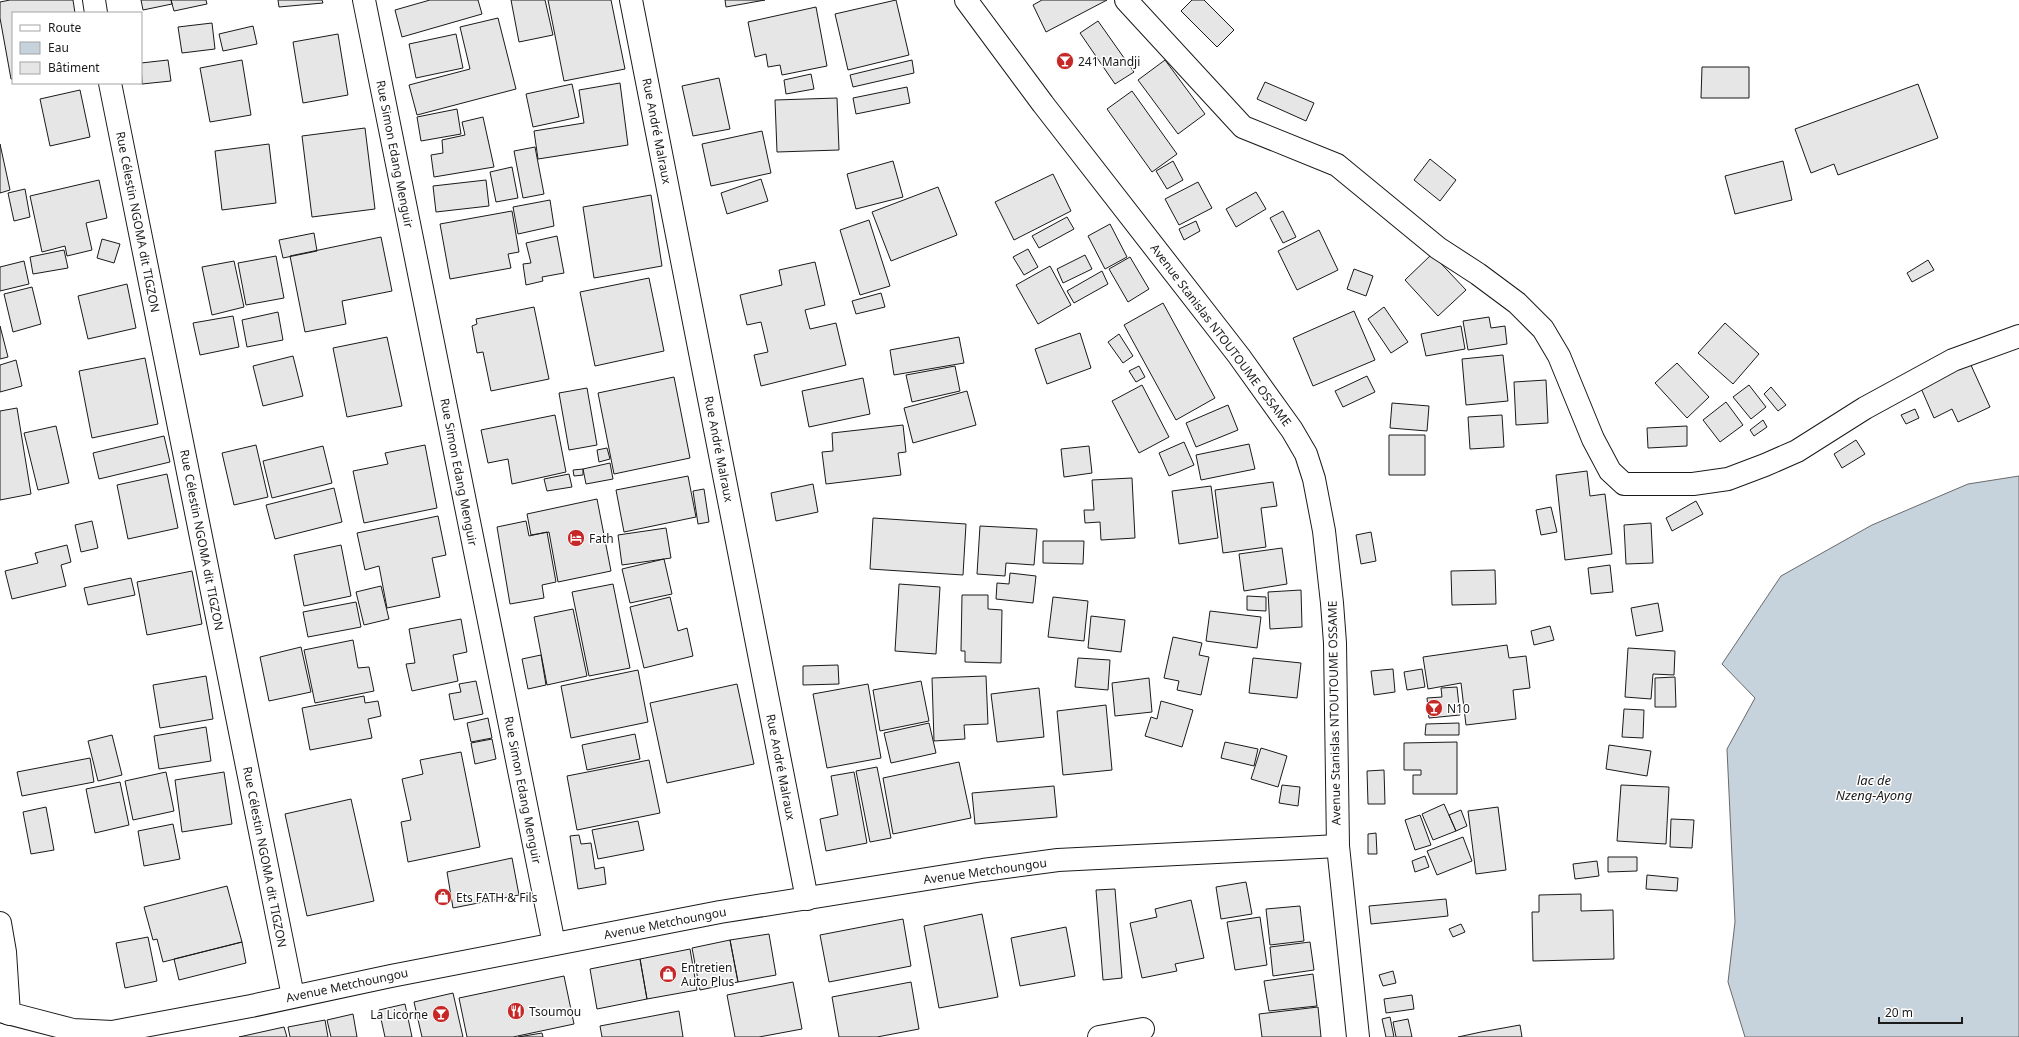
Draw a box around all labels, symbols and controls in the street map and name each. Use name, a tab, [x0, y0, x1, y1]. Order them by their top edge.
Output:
legend	[12, 12, 142, 84]
text: Route	[48, 19, 81, 36]
text: Eau	[48, 39, 69, 56]
bar icon: 241 Mandji	[1055, 51, 1075, 71]
place label: 241 Mandji	[1078, 53, 1140, 70]
text: Bâtiment	[48, 59, 100, 76]
street label: Rue André Malraux	[638, 76, 676, 186]
street label: Rue Simon Edang Menguir	[372, 79, 418, 229]
street label: Rue Célestin NGOMA dit TIGZON	[112, 130, 164, 314]
street label: Avenue Stanislas NTOUTOUME OSSAME	[1147, 240, 1295, 430]
street label: Rue André Malraux	[700, 394, 738, 504]
street label: Rue Simon Edang Menguir	[436, 397, 482, 547]
street label: Rue Célestin NGOMA dit TIGZON	[176, 448, 228, 632]
hotel icon: Fath	[566, 528, 586, 548]
place label: Fath	[589, 530, 614, 547]
street label: Avenue Stanislas NTOUTOUME OSSAME	[1324, 601, 1344, 825]
bar icon: N10	[1424, 698, 1444, 718]
place label: N10	[1447, 700, 1470, 717]
street label: Rue André Malraux	[762, 712, 800, 822]
street label: Rue Simon Edang Menguir	[500, 715, 546, 865]
street label: Rue Célestin NGOMA dit TIGZON	[239, 765, 291, 949]
water label: lac de Nzeng-Ayong	[1836, 771, 1913, 804]
street label: Avenue Metchoungou	[922, 854, 1048, 888]
shop icon: Ets FATH & Fils	[433, 887, 453, 907]
place label: Ets FATH & Fils	[456, 889, 538, 906]
street label: Avenue Metchoungou	[602, 903, 728, 943]
place label: Entretien Auto Plus	[681, 959, 735, 990]
street label: Avenue Metchoungou	[284, 964, 410, 1006]
shop icon: Entretien Auto Plus	[658, 964, 678, 984]
scale bar	[1879, 999, 1962, 1025]
restaurant icon: Tsoumou	[506, 1001, 526, 1021]
place label: Tsoumou	[529, 1003, 581, 1020]
bar icon: La Licorne	[431, 1004, 451, 1024]
text: 20 m	[1885, 1004, 1913, 1021]
place label: La Licorne	[370, 1006, 428, 1023]

